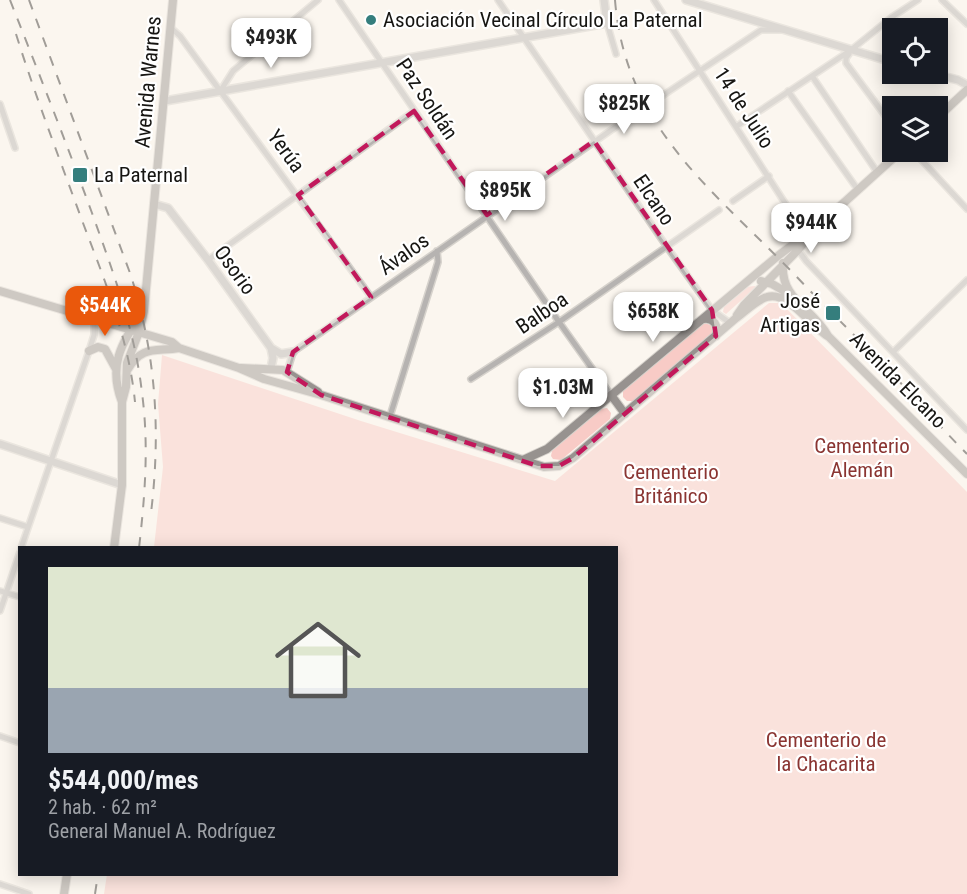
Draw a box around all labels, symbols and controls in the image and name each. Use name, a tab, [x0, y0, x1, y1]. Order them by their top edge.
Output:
place label: Asociación Vecinal Círculo La Paternal	[383, 8, 702, 32]
marker: Asociación Vecinal Círculo La Paternal	[364, 13, 378, 27]
street label: Avenida Warnes	[130, 15, 166, 149]
pin: $493K	[229, 18, 313, 69]
map controls	[882, 18, 948, 162]
button: locate	[882, 18, 948, 84]
text: $493K	[245, 25, 297, 49]
street label: Paz Soldán	[391, 54, 463, 144]
street label: 14 de Julio	[709, 63, 779, 153]
pin: $825K	[582, 84, 666, 135]
text: $825K	[598, 91, 650, 115]
button: layers	[882, 96, 948, 162]
street label: Yerúa	[263, 125, 309, 177]
place label: La Paternal	[94, 163, 188, 187]
marker: La Paternal	[71, 166, 89, 184]
street label: Elcano	[628, 170, 680, 230]
pin: $895K	[463, 171, 547, 222]
text: $895K	[479, 178, 531, 202]
pin: $944K	[769, 203, 853, 254]
text: $944K	[785, 210, 837, 234]
street label: Ávalos	[374, 228, 434, 280]
street label: Osorio	[209, 241, 261, 299]
pin: $544K	[63, 286, 147, 337]
street label: Balboa	[512, 287, 572, 339]
place label: José Artigas	[760, 289, 820, 337]
pin: $658K	[611, 292, 695, 343]
text: $544K	[79, 293, 131, 317]
text: $658K	[627, 299, 679, 323]
marker: José Artigas	[824, 304, 842, 322]
street label: Avenida Elcano	[845, 327, 951, 433]
pin: $1.03M	[514, 368, 612, 419]
text: $1.03M	[532, 375, 594, 399]
park label: Cementerio Alemán	[814, 434, 910, 482]
park label: Cementerio Británico	[623, 460, 719, 508]
icon: home	[264, 606, 372, 714]
park label: Cementerio de la Chacarita	[766, 728, 886, 776]
text: $544,000/mes	[48, 765, 199, 795]
text: 2 hab. · 62 m²	[48, 795, 157, 819]
text: General Manuel A. Rodríguez	[48, 819, 276, 843]

